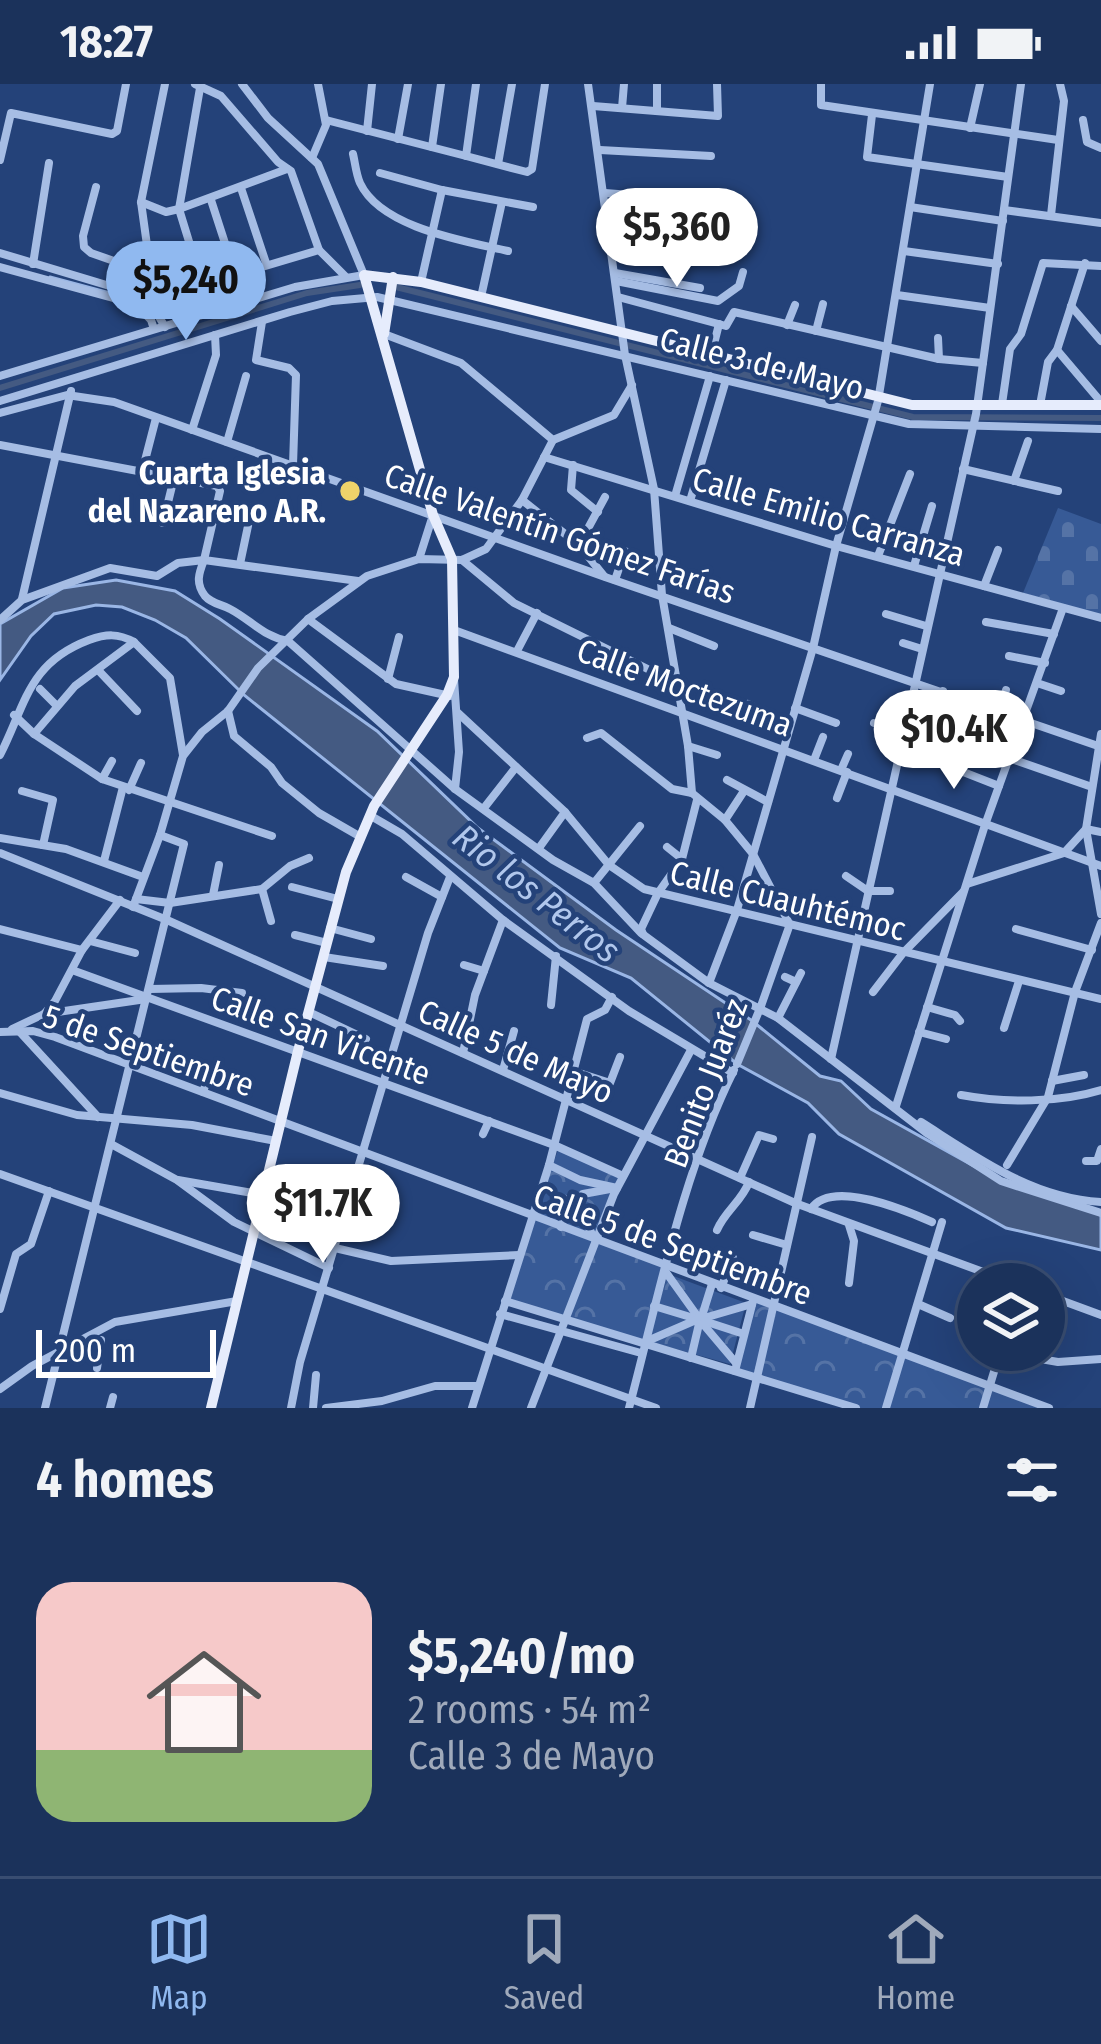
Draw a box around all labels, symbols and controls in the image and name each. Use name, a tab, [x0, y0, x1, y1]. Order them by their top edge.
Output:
text: 18:27	[60, 15, 153, 69]
pin: $5,360	[579, 188, 775, 290]
text: $5,360	[623, 204, 731, 250]
pin: $5,240	[88, 241, 284, 343]
text: $5,240	[133, 257, 239, 303]
street label: Calle 3 de Mayo	[655, 319, 868, 409]
place label: Cuarta Iglesia del Nazareno A.R.	[88, 453, 326, 531]
street label: Calle Valentín Gómez Farías	[379, 455, 740, 613]
street label: Calle Emilio Carranza	[688, 459, 970, 575]
marker: Cuarta Iglesia del Nazareno A.R.	[337, 478, 363, 504]
street label: Calle Moctezuma	[571, 630, 798, 745]
pin: $10.4K	[856, 690, 1052, 792]
text: $10.4K	[901, 706, 1007, 752]
water label: Rio los Perros	[444, 815, 629, 973]
street label: Calle Cuauhtémoc	[666, 852, 910, 950]
street label: Calle San Vicente	[206, 978, 436, 1094]
street label: Calle 5 de Mayo	[412, 991, 619, 1113]
street label: Benito Juaréz	[655, 993, 756, 1173]
street label: 5 de Septiembre	[38, 996, 259, 1106]
pin: $11.7K	[225, 1164, 421, 1266]
street label: Calle 5 de Septiembre	[528, 1176, 817, 1314]
text: $11.7K	[274, 1180, 372, 1226]
map controls	[957, 1263, 1065, 1371]
button: layers	[957, 1263, 1065, 1371]
scale bar	[36, 1324, 216, 1377]
text: 200 m	[54, 1331, 136, 1371]
icon: filters	[999, 1447, 1065, 1513]
text: 4 homes	[36, 1449, 214, 1511]
text: $5,240/mo	[408, 1625, 635, 1687]
icon: home	[132, 1630, 276, 1774]
text: 2 rooms · 54 m²	[408, 1687, 651, 1733]
text: Calle 3 de Mayo	[408, 1733, 655, 1779]
tab: Map	[146, 1906, 212, 2018]
tab: Saved	[504, 1906, 584, 2018]
tab: Home	[876, 1906, 955, 2018]

